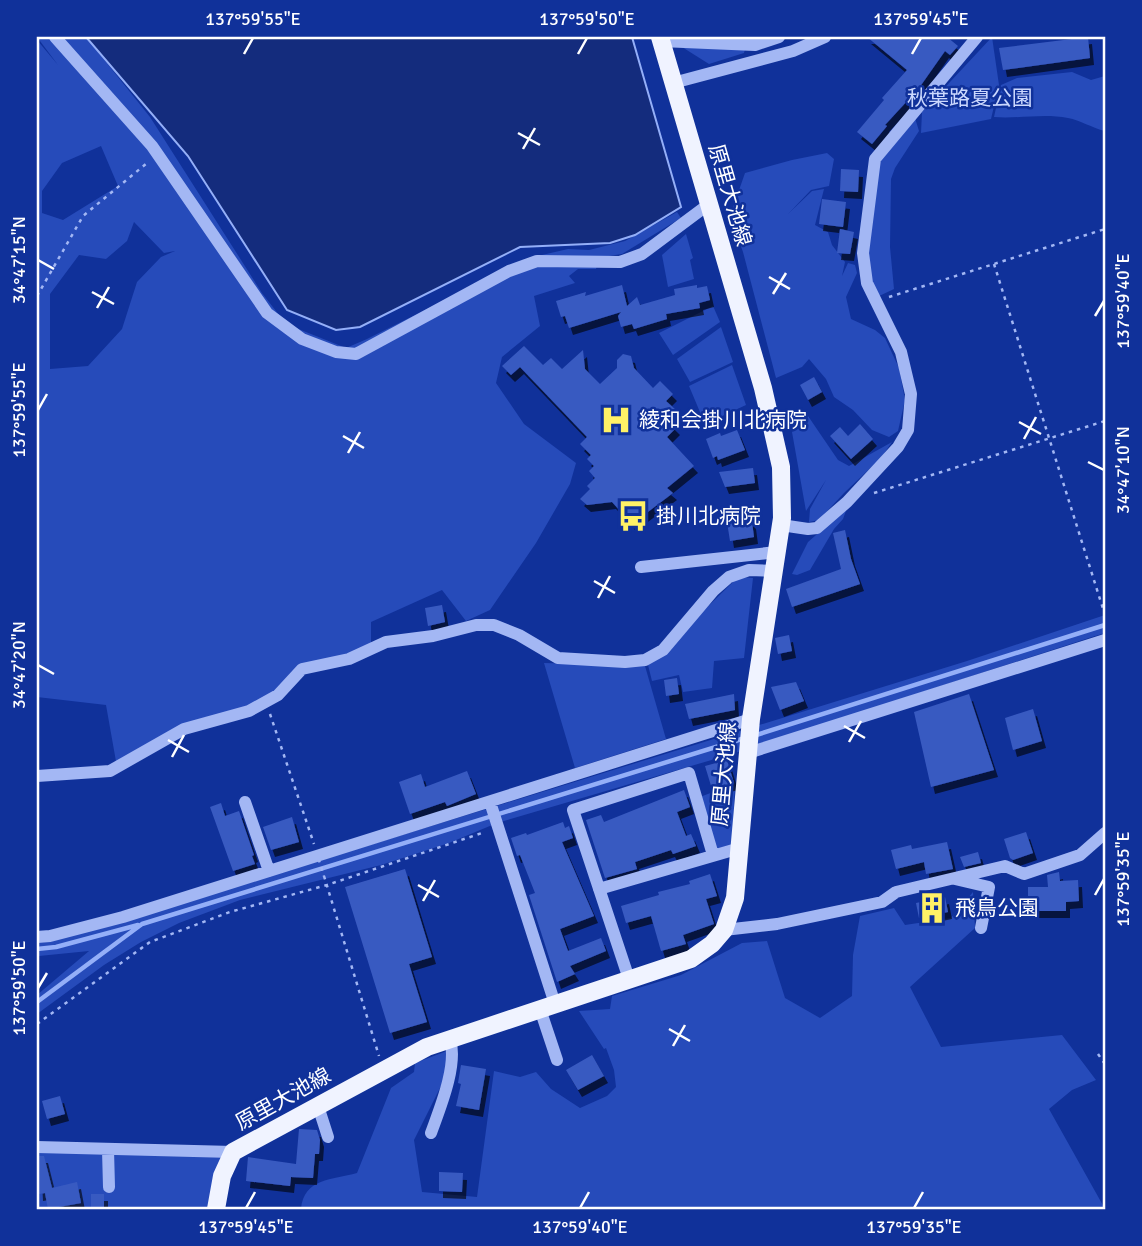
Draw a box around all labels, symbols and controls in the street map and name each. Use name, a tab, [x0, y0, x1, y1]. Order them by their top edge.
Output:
text: 137°59'55"E	[205, 8, 301, 30]
text: 137°59'50"E	[539, 8, 635, 30]
text: 137°59'45"E	[873, 8, 969, 30]
park label: 秋葉路夏公園	[907, 85, 1033, 111]
street label: 原里大池線	[703, 141, 757, 249]
text: 34°47'15"N	[8, 216, 30, 304]
text: 137°59'40"E	[1112, 253, 1134, 349]
text: 137°59'55"E	[8, 362, 30, 458]
hospital icon: 綾和会掛川北病院	[599, 403, 633, 437]
place label: 綾和会掛川北病院	[639, 407, 807, 433]
text: 34°47'10"N	[1112, 426, 1134, 514]
bus stop icon: 掛川北病院	[616, 499, 650, 533]
place label: 掛川北病院	[656, 503, 761, 529]
text: 34°47'20"N	[8, 621, 30, 709]
street label: 原里大池線	[706, 721, 742, 827]
text: 137°59'35"E	[1112, 831, 1134, 927]
building icon: 飛鳥公園	[915, 891, 949, 925]
place label: 飛鳥公園	[955, 895, 1039, 921]
text: 137°59'50"E	[8, 940, 30, 1036]
street label: 原里大池線	[231, 1062, 335, 1136]
text: 137°59'45"E	[198, 1216, 294, 1238]
text: 137°59'40"E	[532, 1216, 628, 1238]
text: 137°59'35"E	[866, 1216, 962, 1238]

